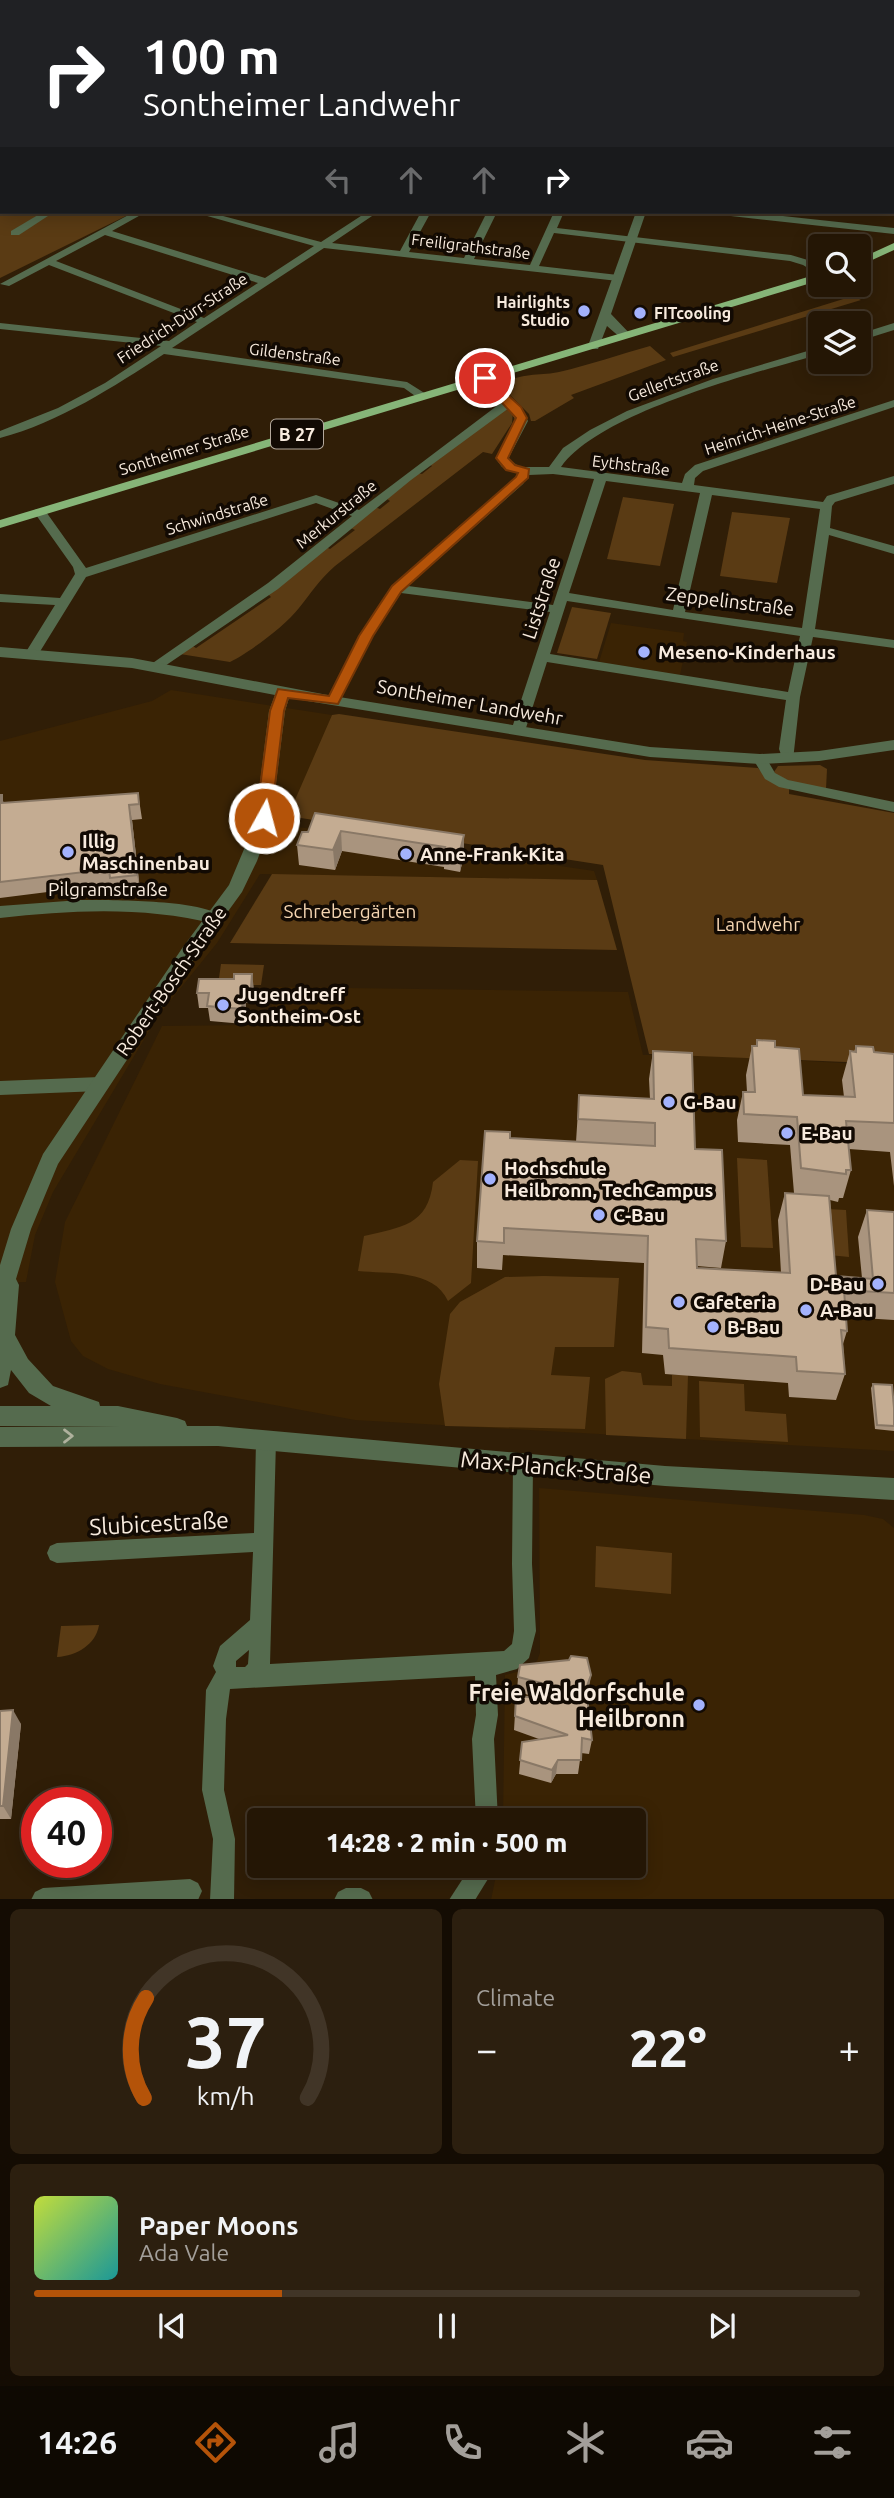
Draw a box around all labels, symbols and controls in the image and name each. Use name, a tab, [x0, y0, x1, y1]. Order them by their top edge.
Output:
icon: right	[28, 28, 119, 119]
text: 100 m	[143, 28, 280, 83]
text: Sontheimer Landwehr	[143, 86, 460, 122]
icon: left	[319, 161, 357, 199]
icon: ahead	[392, 161, 430, 199]
icon: ahead	[465, 161, 503, 199]
icon: right	[538, 161, 576, 199]
street label: Freiligrathstraße	[410, 230, 532, 262]
map controls	[808, 234, 871, 374]
button: search	[808, 234, 871, 297]
street label: Friedrich-Dürr-Straße	[113, 269, 251, 367]
place label: Hairlights Studio	[496, 293, 570, 329]
marker: Hairlights Studio	[576, 303, 592, 319]
place label: FITcooling	[654, 304, 731, 322]
marker: FITcooling	[632, 305, 648, 321]
button: layers	[808, 311, 871, 374]
street label: Gildenstraße	[248, 339, 342, 369]
pin	[455, 348, 515, 408]
street label: Gellertstraße	[625, 355, 721, 405]
icon: arrive	[466, 359, 504, 397]
street label: Heinrich-Heine-Straße	[702, 392, 858, 458]
road number: B 27	[271, 420, 323, 448]
street label: Sontheimer Straße	[117, 422, 251, 478]
street label: Eythstraße	[591, 451, 671, 479]
street label: Merkurstraße	[292, 476, 380, 552]
street label: Schwindstraße	[164, 490, 270, 538]
street label: Liststraße	[517, 554, 565, 642]
street label: Zeppelinstraße	[665, 582, 795, 620]
place label: Meseno-Kinderhaus	[658, 641, 836, 663]
marker: Meseno-Kinderhaus	[636, 644, 652, 660]
street label: Sontheimer Landwehr	[375, 675, 565, 729]
position arrow	[227, 781, 301, 855]
place label: Illig Maschinenbau	[82, 830, 210, 874]
place label: Anne-Frank-Kita	[420, 843, 565, 865]
marker: Illig Maschinenbau	[60, 844, 76, 860]
marker: Anne-Frank-Kita	[398, 846, 414, 862]
street label: Pilgramstraße	[48, 878, 168, 900]
park label: Schrebergärten	[284, 900, 416, 922]
street label: Robert-Bosch-Straße	[111, 902, 231, 1060]
park label: Landwehr	[716, 913, 800, 935]
place label: Jugendtreff Sontheim-Ost	[237, 983, 361, 1027]
marker: Jugendtreff Sontheim-Ost	[215, 997, 231, 1013]
place label: G-Bau	[683, 1091, 737, 1113]
marker: G-Bau	[661, 1094, 677, 1110]
place label: E-Bau	[801, 1122, 853, 1144]
marker: E-Bau	[779, 1125, 795, 1141]
place label: Hochschule Heilbronn, TechCampus	[504, 1157, 714, 1201]
marker: Hochschule Heilbronn, TechCampus	[482, 1171, 498, 1187]
place label: C-Bau	[613, 1204, 665, 1226]
marker: C-Bau	[591, 1207, 607, 1223]
place label: D-Bau	[810, 1273, 864, 1295]
marker: D-Bau	[870, 1276, 886, 1292]
place label: Cafeteria	[693, 1291, 777, 1313]
marker: Cafeteria	[671, 1294, 687, 1310]
place label: A-Bau	[820, 1299, 874, 1321]
marker: A-Bau	[798, 1302, 814, 1318]
place label: B-Bau	[727, 1316, 780, 1338]
marker: B-Bau	[705, 1319, 721, 1335]
one-way arrow	[63, 1428, 74, 1444]
street label: Max-Planck-Straße	[460, 1446, 652, 1488]
street label: Slubicestraße	[89, 1507, 229, 1539]
place label: Freie Waldorfschule Heilbronn	[469, 1680, 685, 1731]
marker: Freie Waldorfschule Heilbronn	[691, 1697, 707, 1713]
speed limit sign: 40	[21, 1787, 112, 1878]
text: 14:28 · 2 min · 500 m	[326, 1828, 567, 1857]
text: Climate	[476, 1985, 555, 2010]
text: 37	[185, 2000, 267, 2082]
text: 22°	[629, 2019, 707, 2077]
text: −	[476, 2028, 497, 2070]
text: +	[839, 2028, 860, 2070]
text: km/h	[197, 2081, 255, 2109]
text: Paper Moons	[139, 2211, 298, 2240]
text: Ada Vale	[139, 2240, 229, 2265]
icon: previous	[153, 2307, 191, 2345]
icon: pause	[428, 2307, 466, 2345]
icon: next	[703, 2307, 741, 2345]
icon: directions	[191, 2418, 240, 2467]
icon: music	[315, 2418, 364, 2467]
icon: phone	[438, 2418, 487, 2467]
icon: climate	[561, 2418, 610, 2467]
icon: car	[685, 2418, 734, 2467]
icon: filters	[808, 2418, 857, 2467]
text: 14:26	[37, 2424, 117, 2460]

